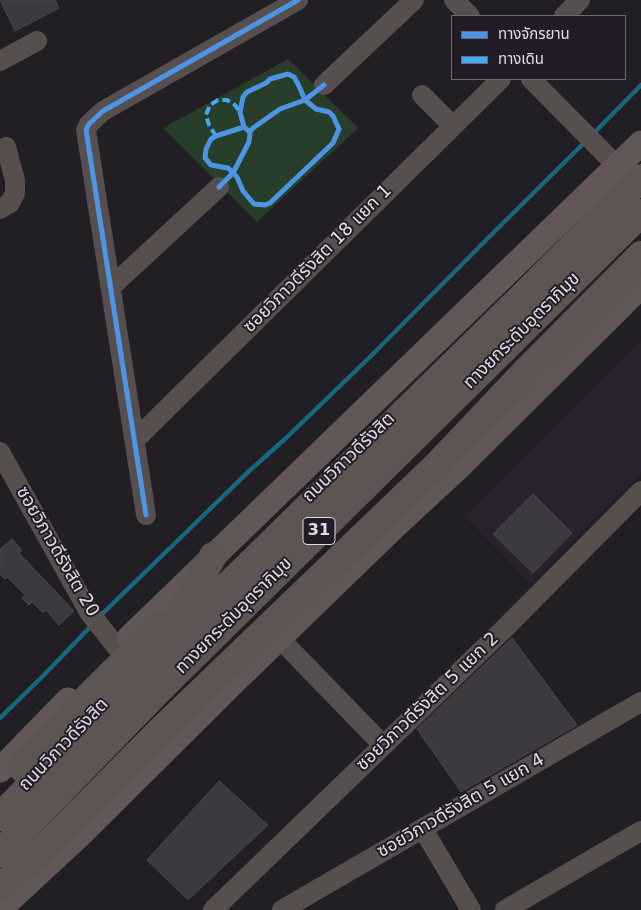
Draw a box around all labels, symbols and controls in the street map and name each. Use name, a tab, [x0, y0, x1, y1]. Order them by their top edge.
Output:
legend	[451, 15, 626, 80]
text: ทางจักรยาน	[498, 25, 570, 43]
text: ทางเดิน	[498, 50, 544, 68]
street label: ซอยวิภาวดีรังสิต 18 แยก 1	[239, 180, 397, 338]
street label: ทางยกระดับอุตราภิมุข	[459, 268, 585, 394]
street label: ถนนวิภาวดีรังสิต	[298, 409, 400, 507]
street label: ซอยวิภาวดีรังสิต 20	[11, 483, 103, 621]
road number: 31	[303, 518, 335, 544]
street label: ทางยกระดับอุตราภิมุข	[171, 553, 297, 679]
street label: ซอยวิภาวดีรังสิต 5 แยก 2	[352, 628, 504, 776]
street label: ถนนวิภาวดีรังสิต	[15, 694, 113, 796]
street label: ซอยวิภาวดีรังสิต 5 แยก 4	[374, 749, 548, 863]

